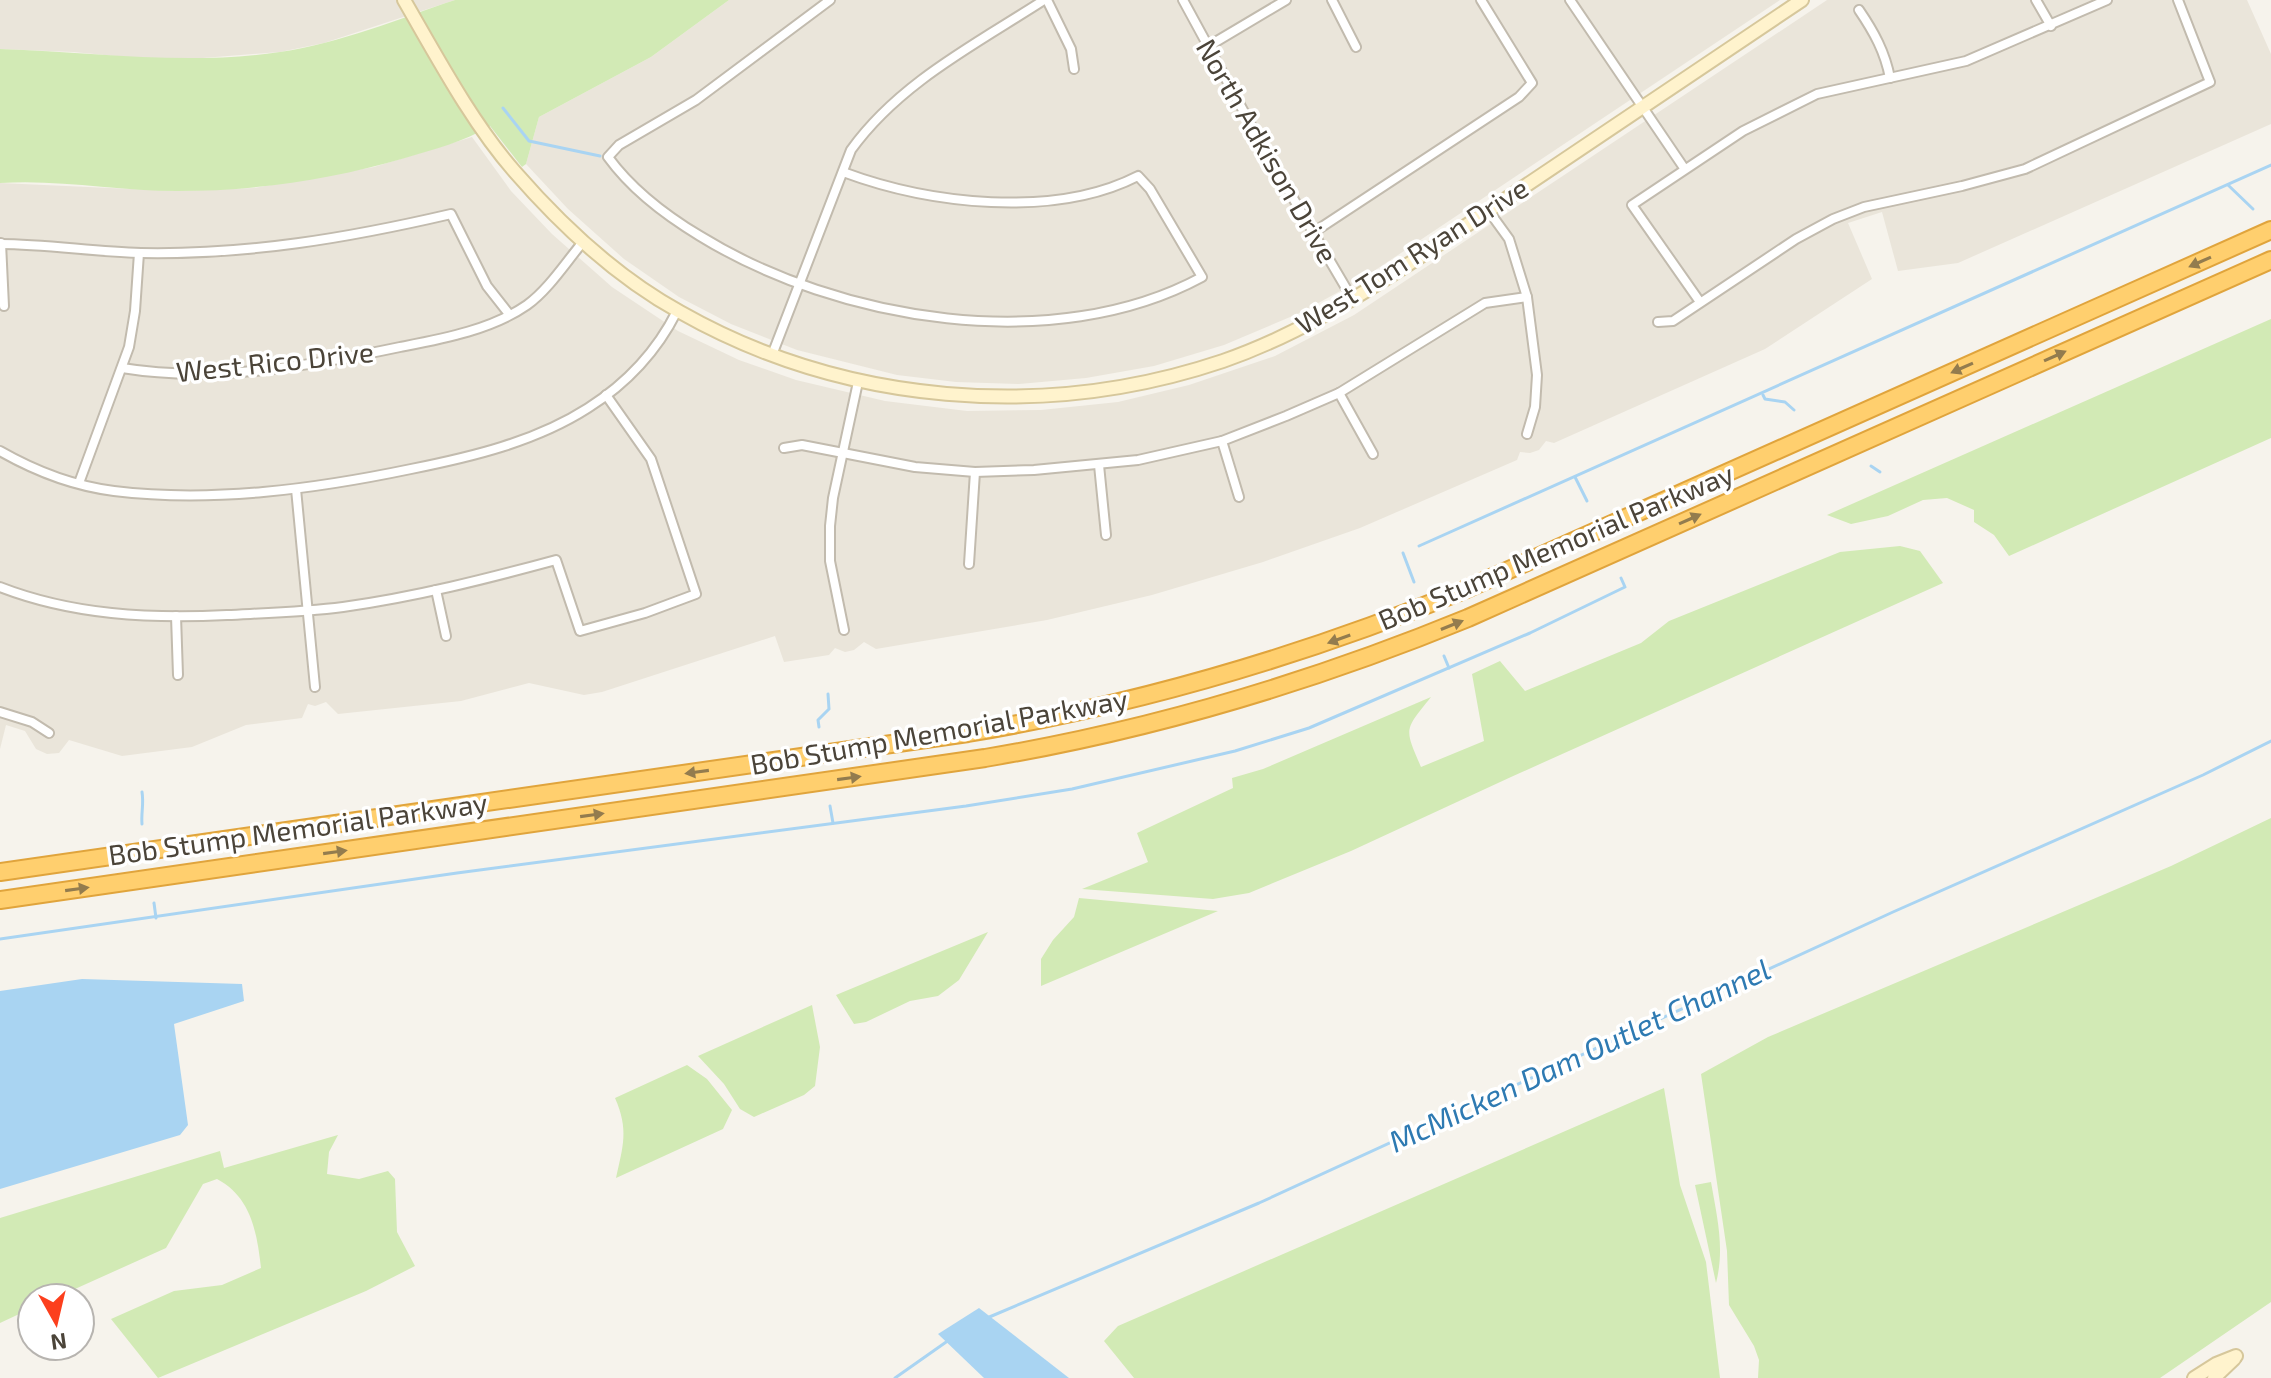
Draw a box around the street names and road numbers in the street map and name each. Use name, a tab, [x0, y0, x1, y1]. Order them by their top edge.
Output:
street label: North Adkison Drive	[1190, 32, 1346, 269]
street label: West Tom Ryan Drive	[1289, 170, 1534, 341]
street label: West Rico Drive	[174, 334, 375, 388]
street label: Bob Stump Memorial Parkway	[1373, 456, 1738, 636]
street label: Bob Stump Memorial Parkway	[748, 681, 1130, 781]
street label: Bob Stump Memorial Parkway	[106, 785, 490, 871]

